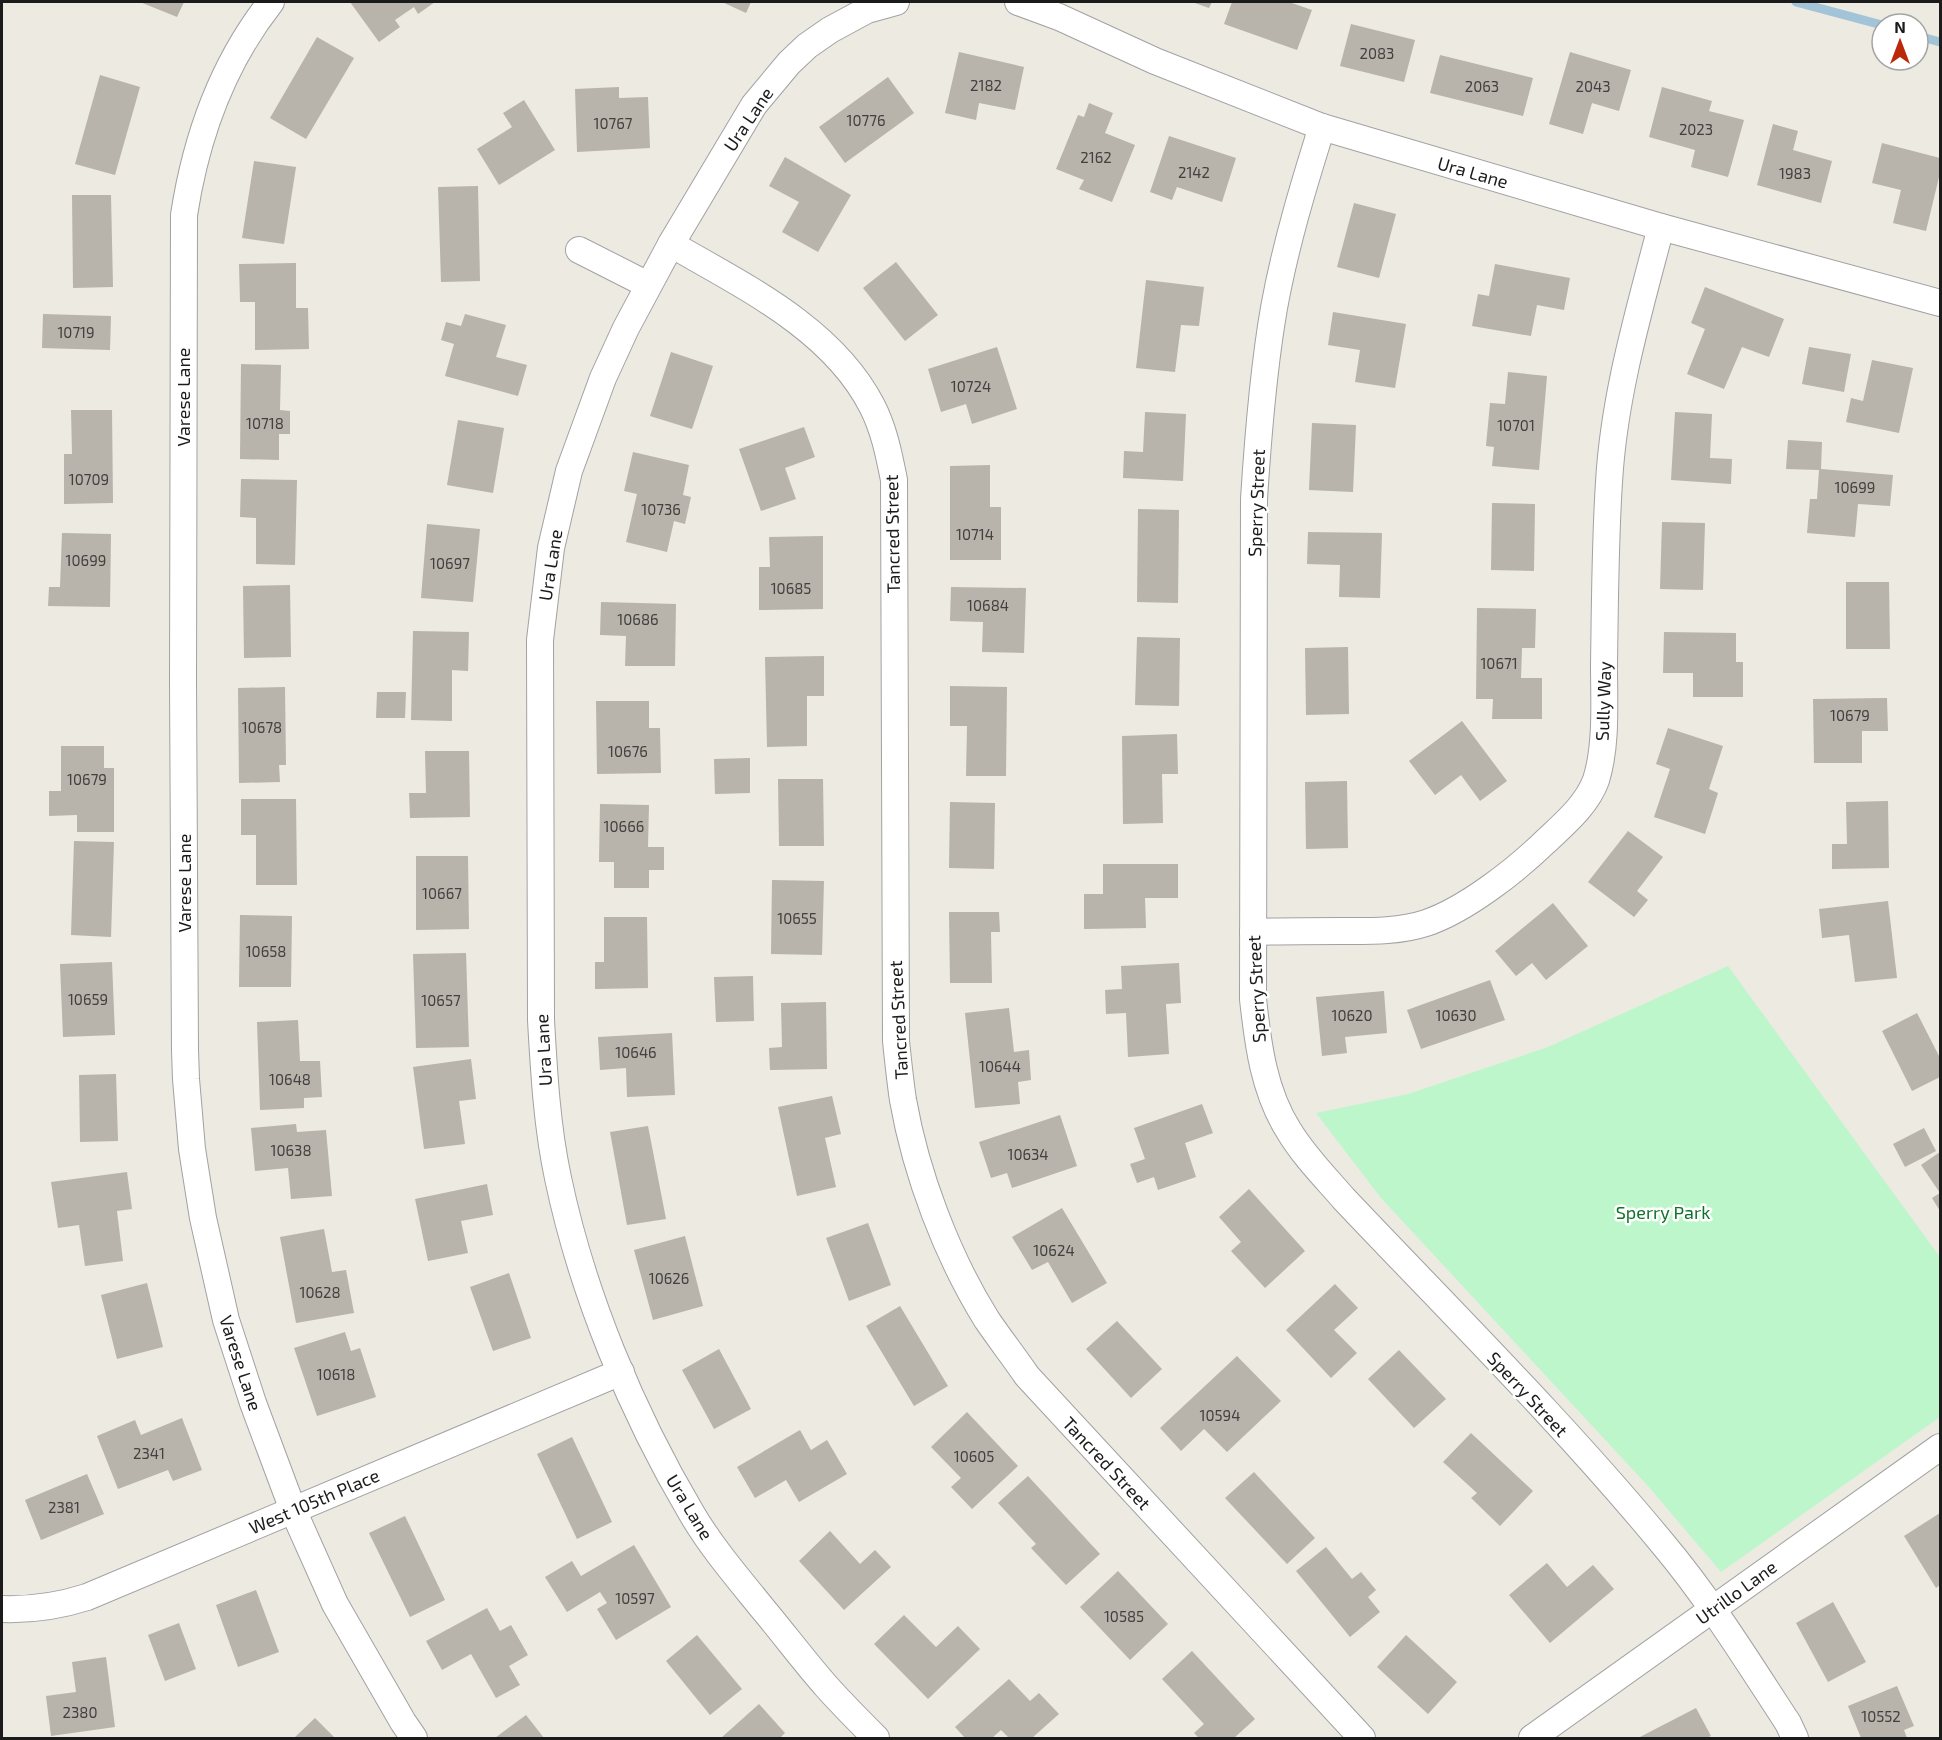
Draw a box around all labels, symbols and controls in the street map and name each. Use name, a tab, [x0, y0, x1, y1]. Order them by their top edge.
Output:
north arrow	[1870, 12, 1930, 72]
text: N	[1894, 17, 1906, 36]
house number: 2083	[1360, 44, 1394, 62]
house number: 2182	[970, 76, 1002, 94]
house number: 2063	[1465, 77, 1499, 95]
house number: 2043	[1575, 77, 1611, 95]
street label: Ura Lane	[719, 83, 777, 155]
house number: 10776	[847, 111, 885, 129]
house number: 10767	[594, 114, 633, 132]
house number: 2023	[1679, 120, 1713, 138]
house number: 2162	[1080, 148, 1112, 166]
street label: Ura Lane	[1435, 151, 1511, 193]
house number: 2142	[1178, 163, 1210, 181]
house number: 1983	[1779, 164, 1811, 182]
house number: 10719	[57, 323, 95, 341]
street label: Varese Lane	[172, 347, 194, 447]
house number: 10724	[951, 377, 991, 395]
house number: 10718	[246, 414, 284, 432]
house number: 10701	[1497, 416, 1535, 434]
street label: Sperry Street	[1243, 449, 1269, 557]
house number: 10709	[69, 470, 109, 488]
street label: Tancred Street	[880, 474, 904, 594]
house number: 10699	[1835, 478, 1875, 496]
house number: 10736	[641, 500, 681, 518]
house number: 10714	[956, 525, 994, 543]
street label: Ura Lane	[533, 528, 567, 602]
house number: 10699	[66, 551, 106, 569]
house number: 10697	[430, 554, 470, 572]
house number: 10685	[771, 579, 811, 597]
house number: 10684	[967, 596, 1009, 614]
house number: 10686	[617, 610, 659, 628]
house number: 10671	[1480, 654, 1518, 672]
street label: Sully Way	[1591, 660, 1615, 741]
house number: 10679	[1830, 706, 1870, 724]
house number: 10678	[242, 718, 282, 736]
house number: 10676	[608, 742, 648, 760]
house number: 10679	[67, 770, 107, 788]
house number: 10666	[604, 817, 644, 835]
street label: Varese Lane	[173, 833, 195, 933]
house number: 10667	[422, 884, 462, 902]
house number: 10655	[777, 909, 817, 927]
street label: Sperry Street	[1242, 934, 1270, 1043]
house number: 10658	[246, 942, 286, 960]
street label: Tancred Street	[884, 960, 912, 1080]
house number: 10659	[68, 990, 108, 1008]
house number: 10657	[421, 991, 461, 1009]
house number: 10620	[1331, 1006, 1373, 1024]
house number: 10630	[1436, 1006, 1476, 1024]
street label: Ura Lane	[530, 1013, 556, 1087]
house number: 10646	[615, 1043, 657, 1061]
house number: 10644	[979, 1057, 1021, 1075]
house number: 10648	[269, 1070, 311, 1088]
house number: 10638	[270, 1141, 312, 1159]
house number: 10634	[1007, 1145, 1049, 1163]
park label: Sperry Park	[1616, 1201, 1710, 1223]
house number: 10624	[1033, 1241, 1075, 1259]
house number: 10626	[649, 1269, 689, 1287]
house number: 10628	[299, 1283, 341, 1301]
street label: Varese Lane	[215, 1312, 267, 1414]
street label: Sperry Street	[1483, 1347, 1573, 1441]
house number: 10618	[317, 1365, 355, 1383]
house number: 10594	[1200, 1406, 1240, 1424]
street label: Tancred Street	[1058, 1412, 1156, 1514]
house number: 2341	[133, 1444, 165, 1462]
house number: 10605	[954, 1447, 994, 1465]
street label: West 105th Place	[245, 1464, 383, 1538]
street label: Ura Lane	[662, 1470, 718, 1544]
house number: 2381	[48, 1498, 80, 1516]
street label: Utrillo Lane	[1691, 1555, 1781, 1629]
house number: 10597	[615, 1589, 655, 1607]
house number: 10585	[1104, 1607, 1144, 1625]
house number: 2380	[63, 1703, 97, 1721]
house number: 10552	[1861, 1707, 1901, 1725]

